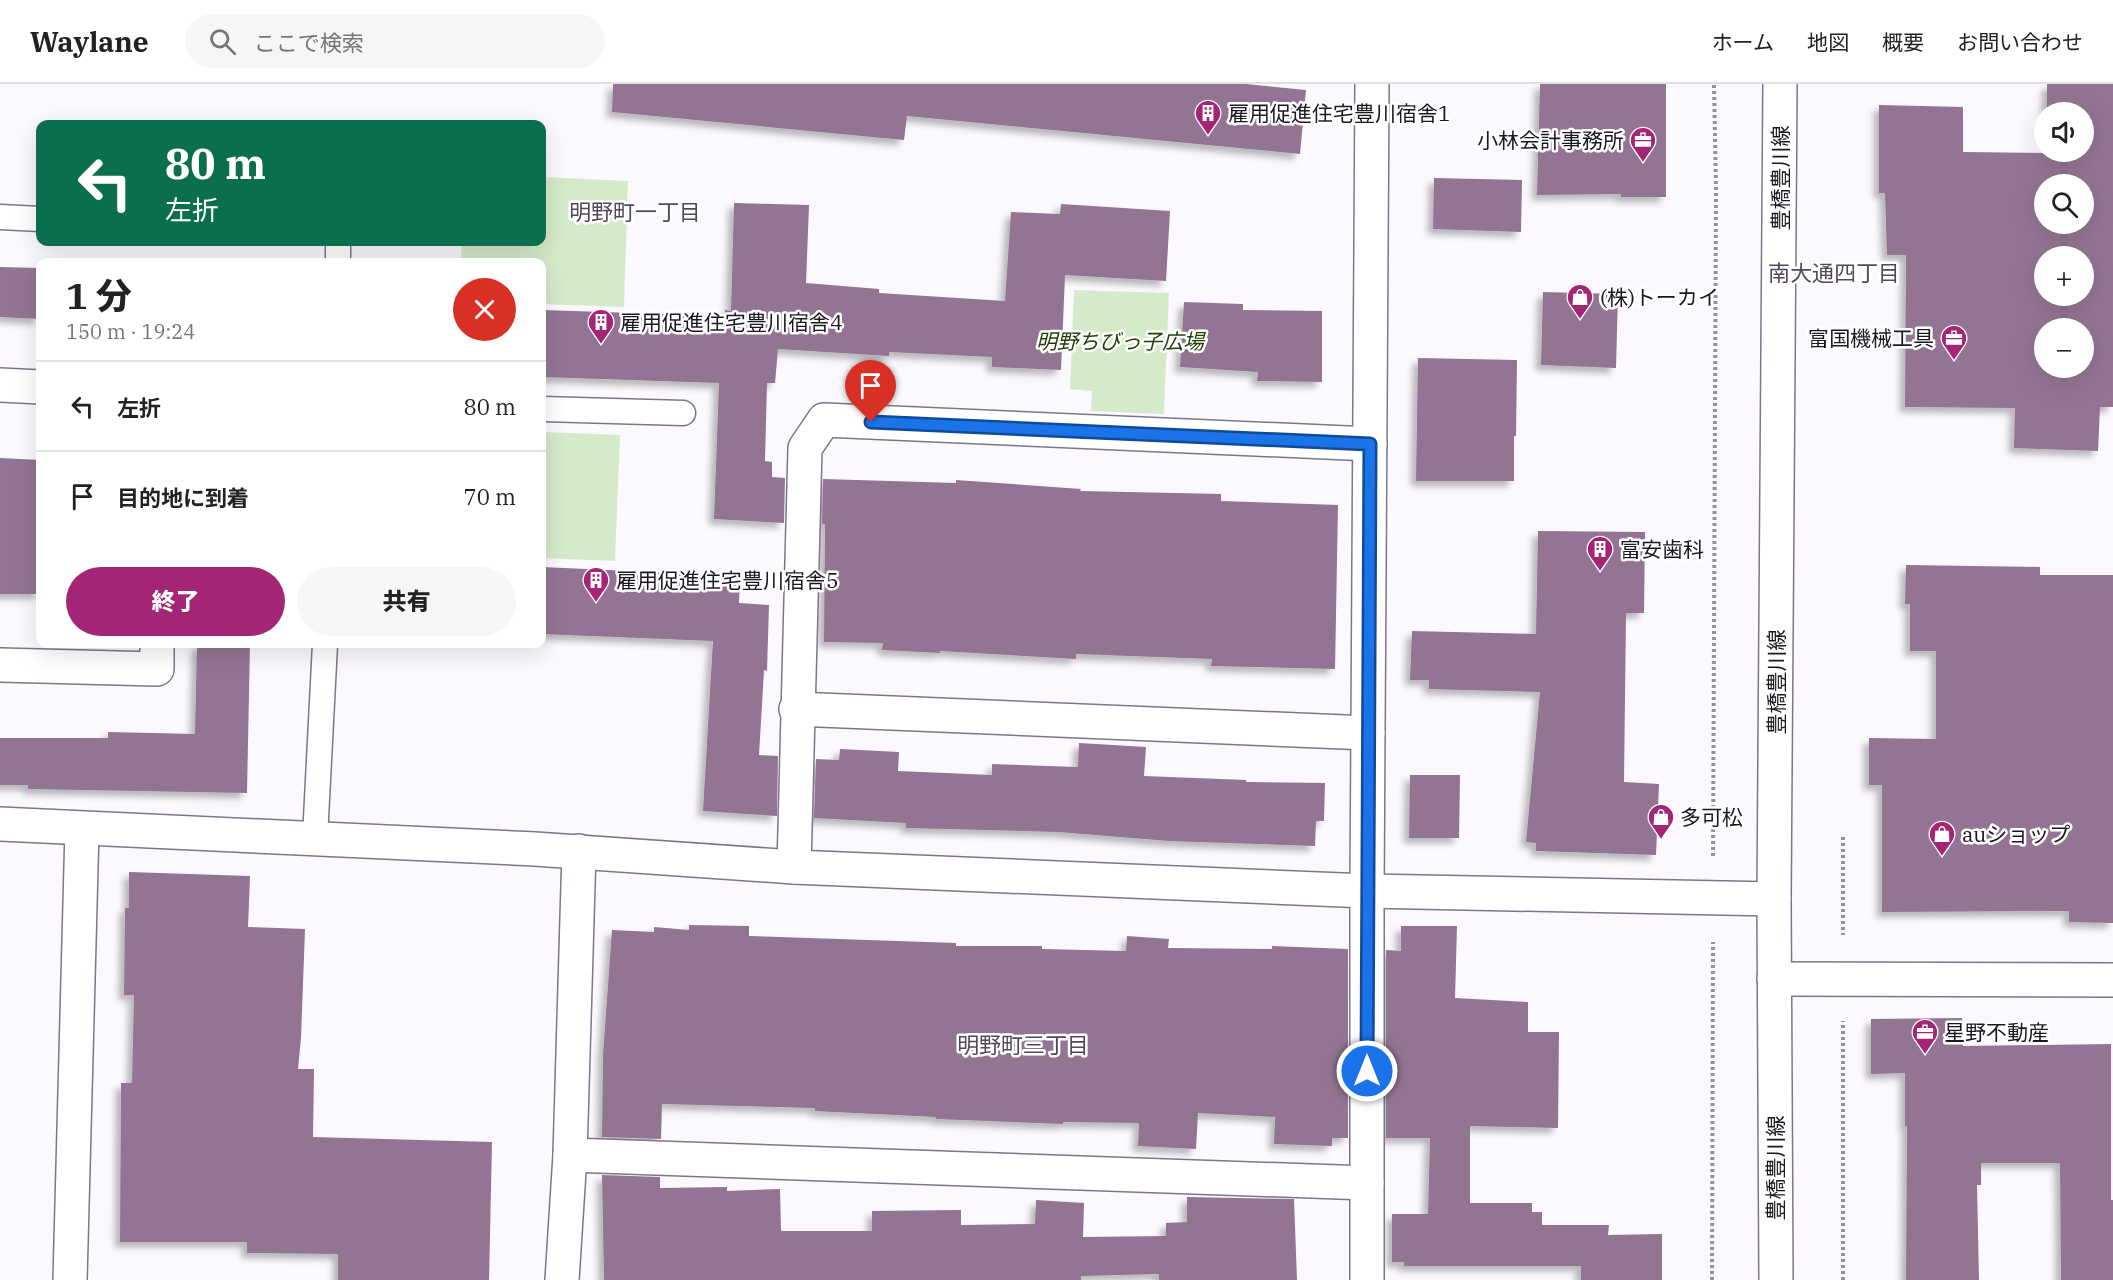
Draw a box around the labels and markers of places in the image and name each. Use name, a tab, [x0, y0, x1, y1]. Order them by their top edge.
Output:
building icon: 雇用促進住宅豊川宿舎1	[1193, 98, 1223, 136]
place label: 雇用促進住宅豊川宿舎1	[1228, 99, 1451, 127]
office icon: 小林会計事務所	[1628, 125, 1658, 163]
place label: 小林会計事務所	[1477, 126, 1624, 154]
shop icon: (株)トーカイ	[1565, 282, 1595, 320]
place label: (株)トーカイ	[1600, 283, 1719, 311]
building icon: 雇用促進住宅豊川宿舎4	[586, 307, 616, 345]
place label: 雇用促進住宅豊川宿舎4	[620, 308, 843, 336]
office icon: 富国機械工具	[1939, 323, 1969, 361]
place label: 富国機械工具	[1808, 324, 1934, 352]
pin	[845, 360, 896, 422]
building icon: 富安歯科	[1585, 534, 1615, 572]
place label: 富安歯科	[1620, 535, 1704, 563]
building icon: 雇用促進住宅豊川宿舎5	[581, 565, 611, 603]
place label: 雇用促進住宅豊川宿舎5	[616, 566, 839, 594]
shop icon: 多可松	[1646, 802, 1676, 840]
place label: 多可松	[1680, 803, 1743, 831]
shop icon: auショップ	[1927, 819, 1957, 857]
place label: auショップ	[1962, 820, 2070, 848]
office icon: 星野不動産	[1910, 1017, 1940, 1055]
place label: 星野不動産	[1944, 1018, 2049, 1046]

